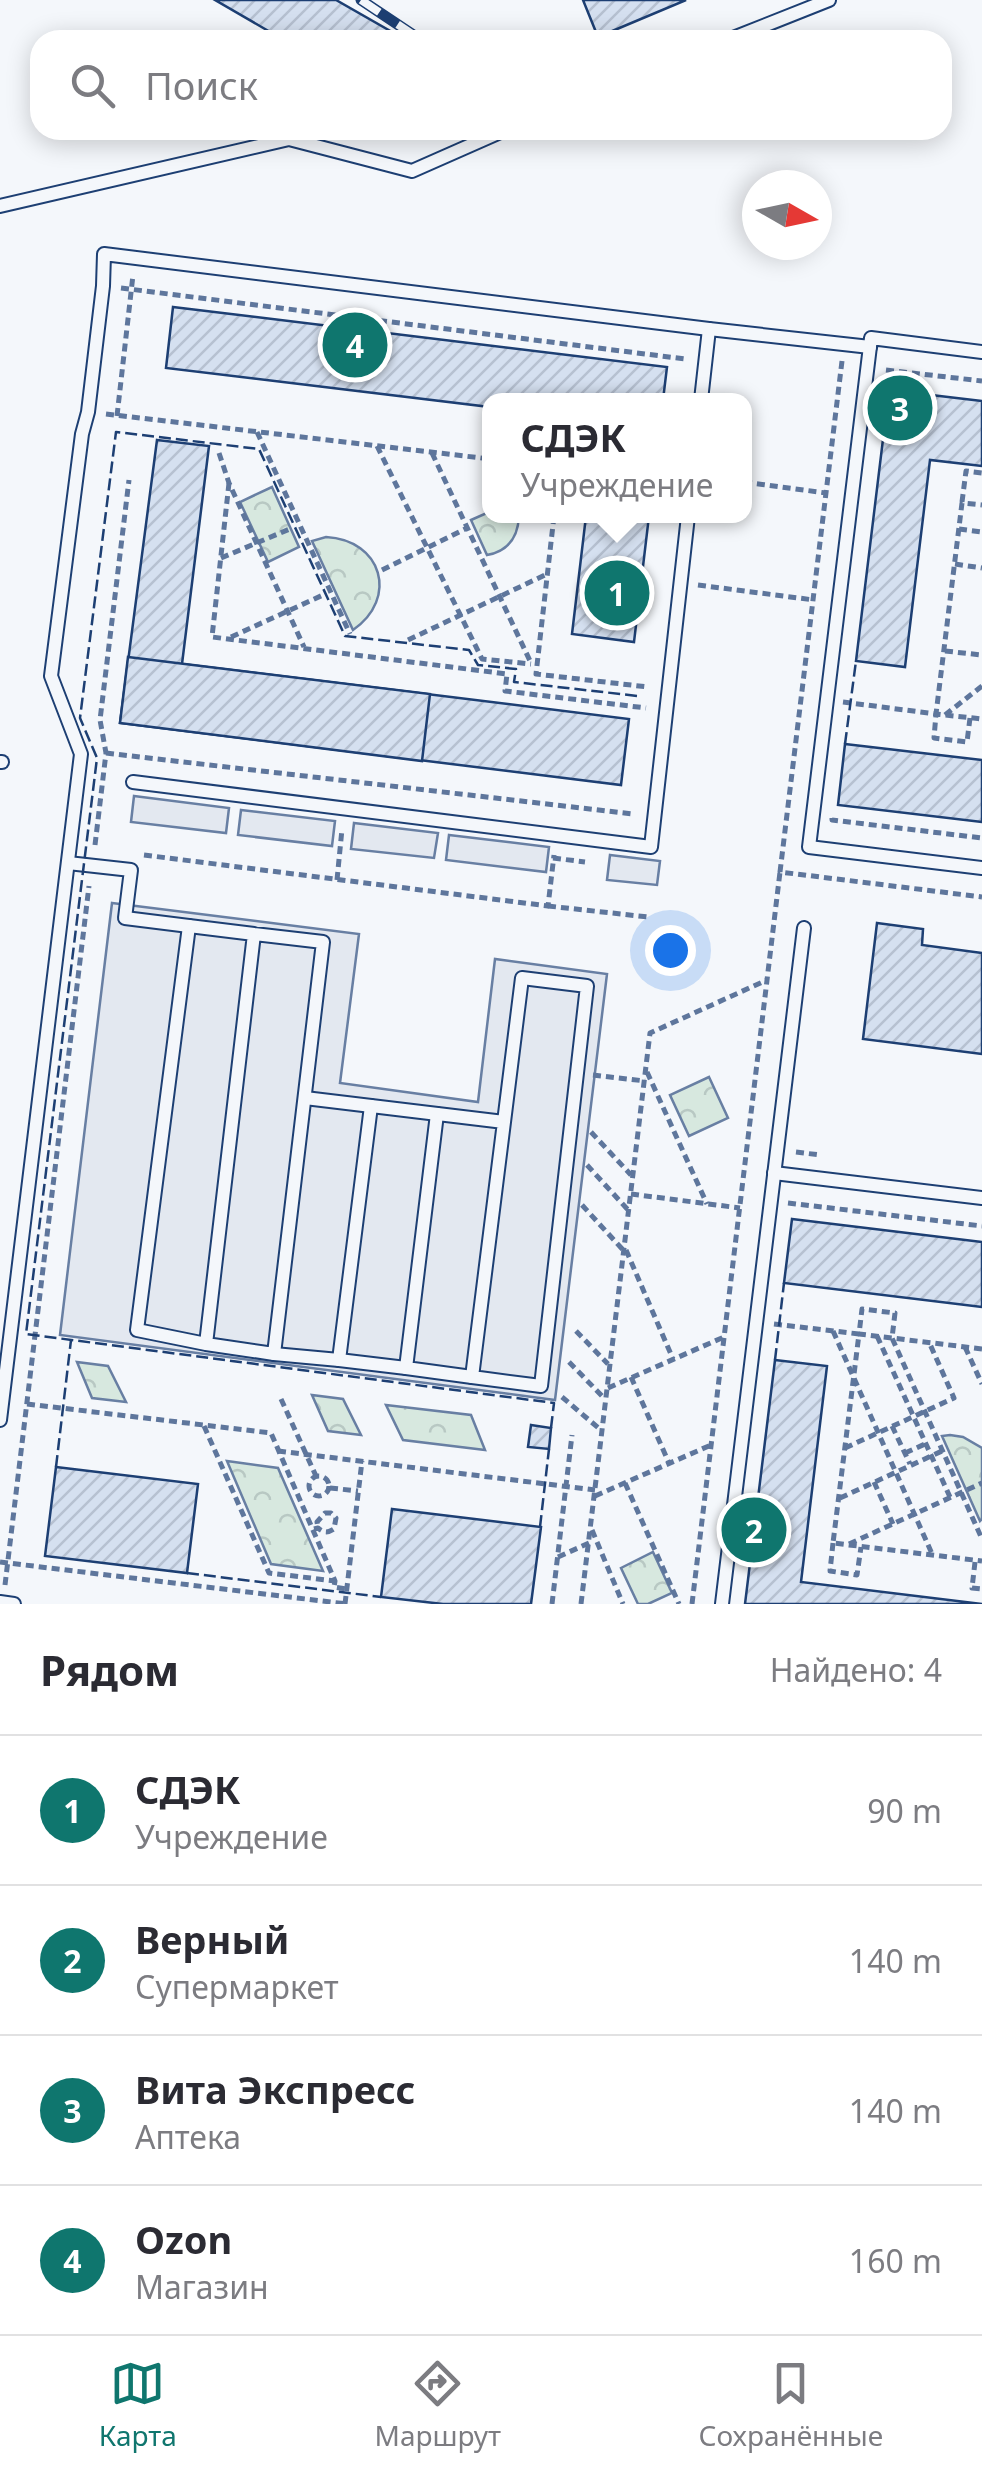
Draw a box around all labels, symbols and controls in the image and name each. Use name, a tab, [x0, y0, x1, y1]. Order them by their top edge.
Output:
search box	[30, 30, 952, 140]
icon: search	[65, 58, 120, 113]
text: Поиск	[145, 59, 258, 111]
north arrow	[742, 170, 832, 260]
pin: 4	[322, 308, 388, 382]
pin: 3	[868, 370, 932, 446]
popup	[482, 393, 752, 523]
text: СДЭК	[521, 411, 626, 463]
text: Учреждение	[521, 463, 713, 506]
pin: 1	[584, 556, 650, 630]
your location	[645, 925, 696, 976]
pin: 2	[722, 1492, 786, 1568]
text: Рядом	[40, 1641, 179, 1698]
text: Найдено: 4	[770, 1648, 942, 1691]
text: СДЭК	[135, 1763, 240, 1815]
text: 1	[63, 1789, 82, 1832]
text: 90 m	[867, 1789, 942, 1832]
text: Учреждение	[135, 1815, 328, 1858]
text: Верный	[135, 1913, 289, 1965]
text: 2	[63, 1939, 82, 1982]
text: 140 m	[849, 1939, 942, 1982]
text: Супермаркет	[135, 1965, 339, 2008]
text: Вита Экспресс	[135, 2063, 415, 2115]
text: 3	[63, 2089, 82, 2132]
text: 140 m	[849, 2089, 942, 2132]
text: Аптека	[135, 2115, 241, 2158]
text: Ozon	[135, 2213, 232, 2265]
text: 4	[63, 2239, 82, 2282]
text: 160 m	[849, 2239, 942, 2282]
text: Магазин	[135, 2265, 269, 2308]
tab: Карта	[99, 2356, 177, 2454]
tab: Маршрут	[375, 2356, 501, 2454]
tab: Сохранённые	[699, 2356, 883, 2454]

